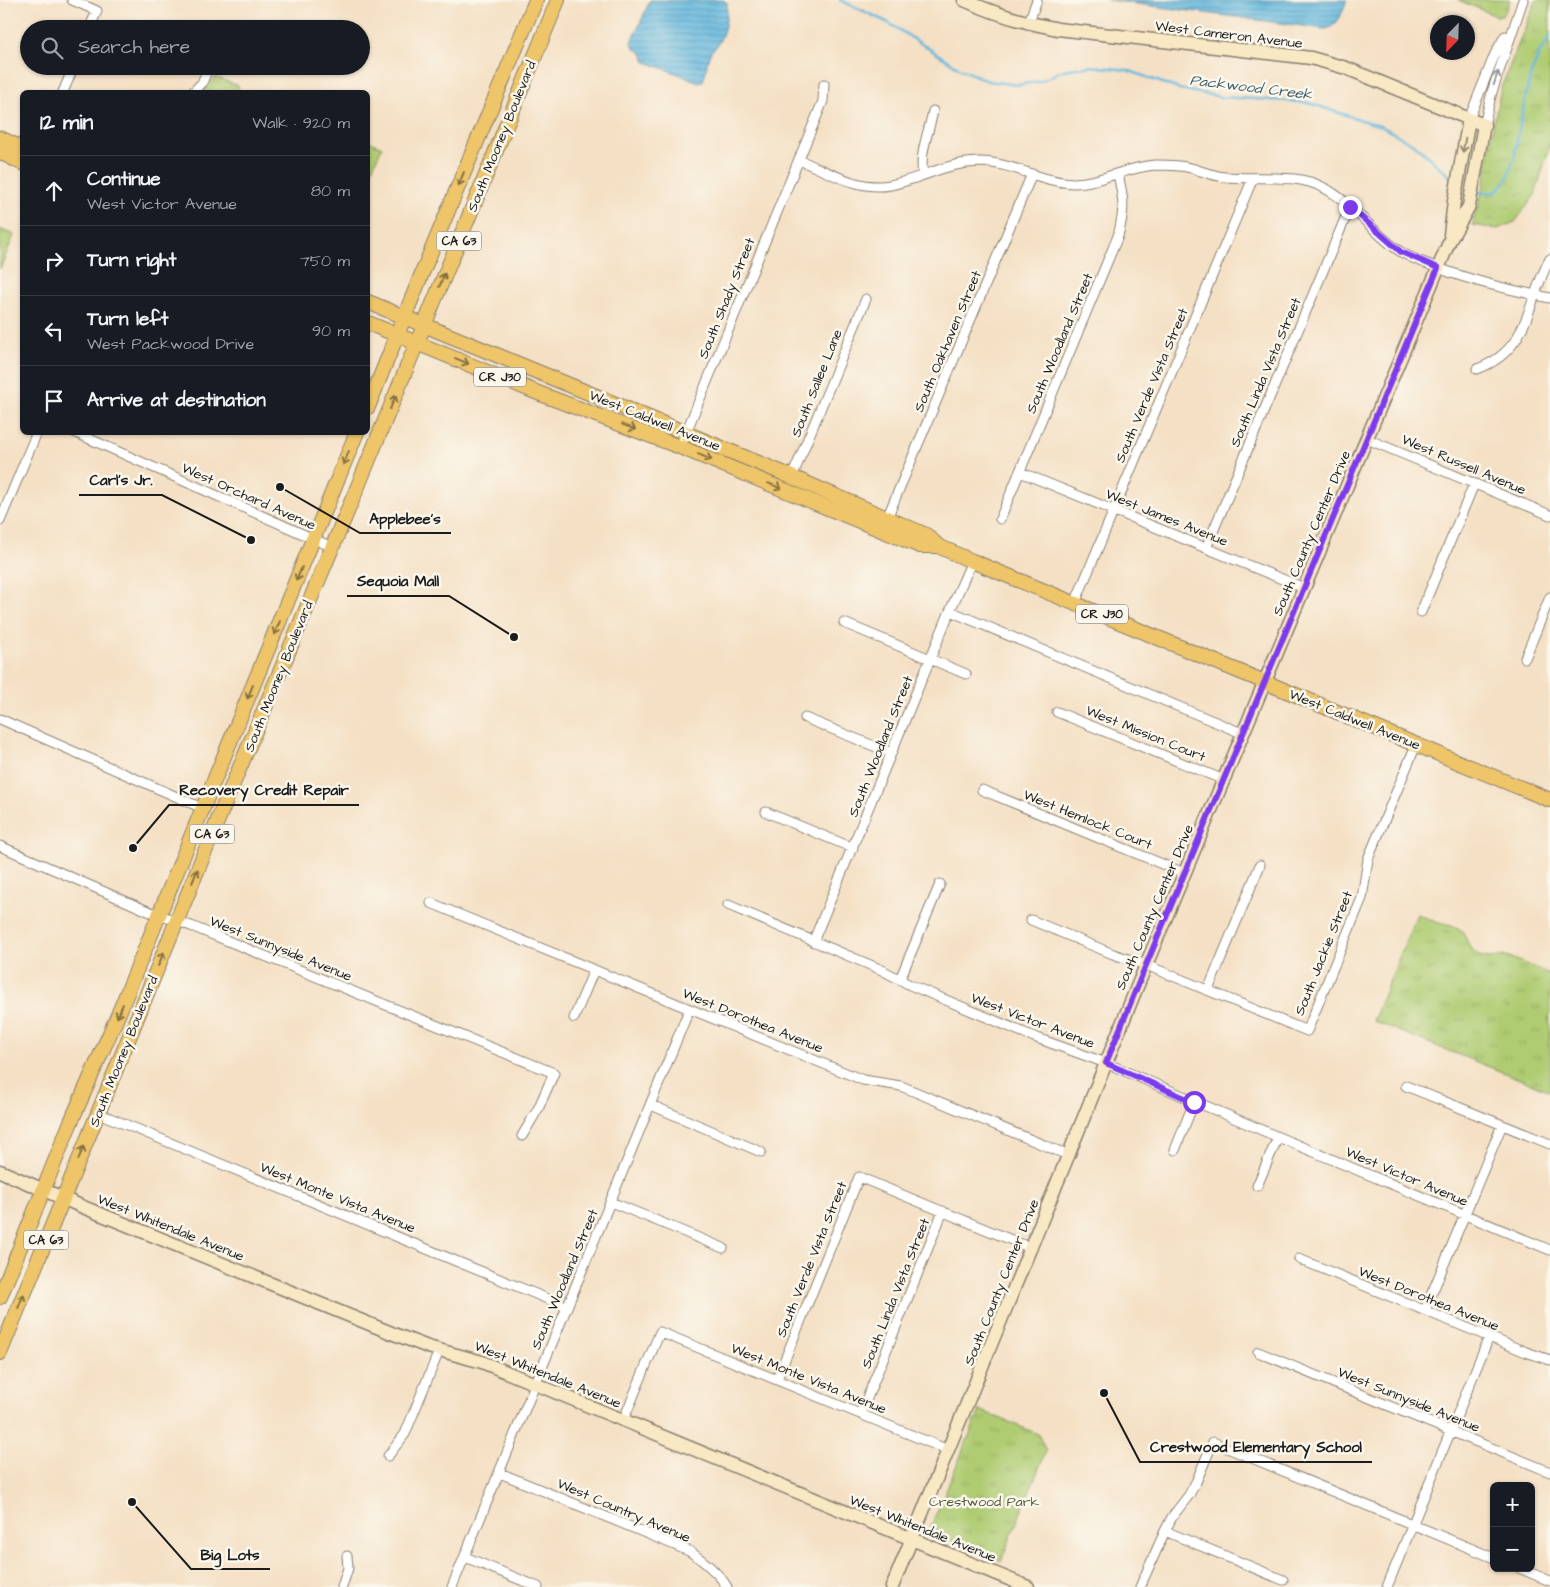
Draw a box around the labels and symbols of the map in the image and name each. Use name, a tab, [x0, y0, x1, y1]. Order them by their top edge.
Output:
north arrow	[1430, 15, 1475, 60]
street label: West Cameron Avenue	[1154, 16, 1304, 54]
street label: South Mooney Boulevard	[462, 58, 541, 215]
water label: Packwood Creek	[1189, 70, 1314, 106]
one-way arrow	[1492, 71, 1501, 87]
one-way arrow	[1458, 136, 1468, 152]
one-way arrow	[456, 171, 466, 186]
route end	[1339, 196, 1362, 219]
road number: CA 63	[436, 232, 482, 250]
street label: South Shady Street	[694, 235, 760, 362]
street label: South Oakhaven Street	[909, 267, 987, 415]
street label: South Woodland Street	[1021, 270, 1099, 417]
one-way arrow	[438, 273, 448, 288]
street label: South Linda Vista Street	[1225, 294, 1307, 450]
street label: South Verde Vista Street	[1110, 305, 1194, 466]
street label: South Sallee Lane	[786, 326, 848, 440]
one-way arrow	[454, 357, 469, 367]
road number: CR J30	[474, 368, 526, 387]
street label: West Caldwell Avenue	[586, 385, 724, 457]
one-way arrow	[389, 395, 398, 410]
one-way arrow	[620, 423, 636, 432]
street label: West Russell Avenue	[1398, 430, 1529, 500]
street label: South County Center Drive	[1268, 447, 1356, 619]
one-way arrow	[341, 450, 351, 465]
one-way arrow	[697, 453, 712, 462]
street label: West Orchard Avenue	[178, 458, 319, 536]
callout: Carl's Jr.	[79, 465, 162, 495]
text: Carl's Jr.	[89, 470, 153, 491]
one-way arrow	[767, 482, 782, 492]
street label: West James Avenue	[1103, 484, 1231, 552]
callout: Applebee's	[360, 503, 451, 533]
text: Applebee's	[369, 509, 441, 530]
one-way arrow	[294, 566, 304, 581]
callout: Sequoia Mall	[347, 566, 449, 596]
text: Sequoia Mall	[356, 571, 440, 592]
street label: South Mooney Boulevard	[239, 598, 318, 755]
road number: CR J30	[1076, 604, 1128, 624]
one-way arrow	[272, 620, 281, 635]
street label: South Woodland Street	[843, 673, 919, 820]
one-way arrow	[245, 684, 255, 699]
street label: West Caldwell Avenue	[1286, 684, 1424, 756]
street label: West Mission Court	[1083, 701, 1209, 767]
callout: Recovery Credit Repair	[169, 775, 359, 805]
text: Recovery Credit Repair	[179, 780, 349, 802]
street label: West Hemlock Court	[1020, 785, 1155, 855]
street label: South County Center Drive	[1111, 821, 1199, 993]
road number: CA 63	[190, 824, 234, 844]
one-way arrow	[191, 869, 200, 884]
street label: South Jackie Street	[1290, 888, 1358, 1019]
street label: West Sunnyside Avenue	[207, 911, 355, 987]
one-way arrow	[156, 952, 166, 967]
street label: South Mooney Boulevard	[84, 973, 163, 1130]
street label: West Dorothea Avenue	[679, 984, 826, 1058]
street label: West Victor Avenue	[968, 988, 1098, 1054]
one-way arrow	[114, 1003, 124, 1018]
route start	[1183, 1091, 1206, 1114]
street label: West Victor Avenue	[1342, 1142, 1471, 1212]
one-way arrow	[77, 1146, 86, 1161]
street label: West Monte Vista Avenue	[257, 1158, 419, 1238]
street label: South Verde Vista Street	[772, 1178, 852, 1340]
street label: West Whitendale Avenue	[94, 1189, 247, 1267]
street label: South County Center Drive	[959, 1196, 1045, 1369]
street label: South Woodland Street	[526, 1206, 604, 1353]
street label: South Linda Vista Street	[857, 1215, 935, 1371]
road number: CA 63	[23, 1230, 68, 1250]
street label: West Dorothea Avenue	[1355, 1262, 1502, 1336]
one-way arrow	[17, 1294, 27, 1309]
street label: West Whitendale Avenue	[471, 1336, 624, 1414]
street label: West Monte Vista Avenue	[728, 1339, 890, 1419]
street label: West Sunnyside Avenue	[1335, 1362, 1483, 1438]
callout: Crestwood Elementary School	[1140, 1432, 1372, 1462]
text: Crestwood Elementary School	[1150, 1437, 1363, 1459]
street label: West Country Avenue	[554, 1474, 694, 1548]
street label: West Whitendale Avenue	[846, 1490, 999, 1568]
park label: Crestwood Park	[929, 1492, 1039, 1512]
callout: Big Lots	[191, 1539, 270, 1569]
text: Big Lots	[200, 1545, 260, 1568]

